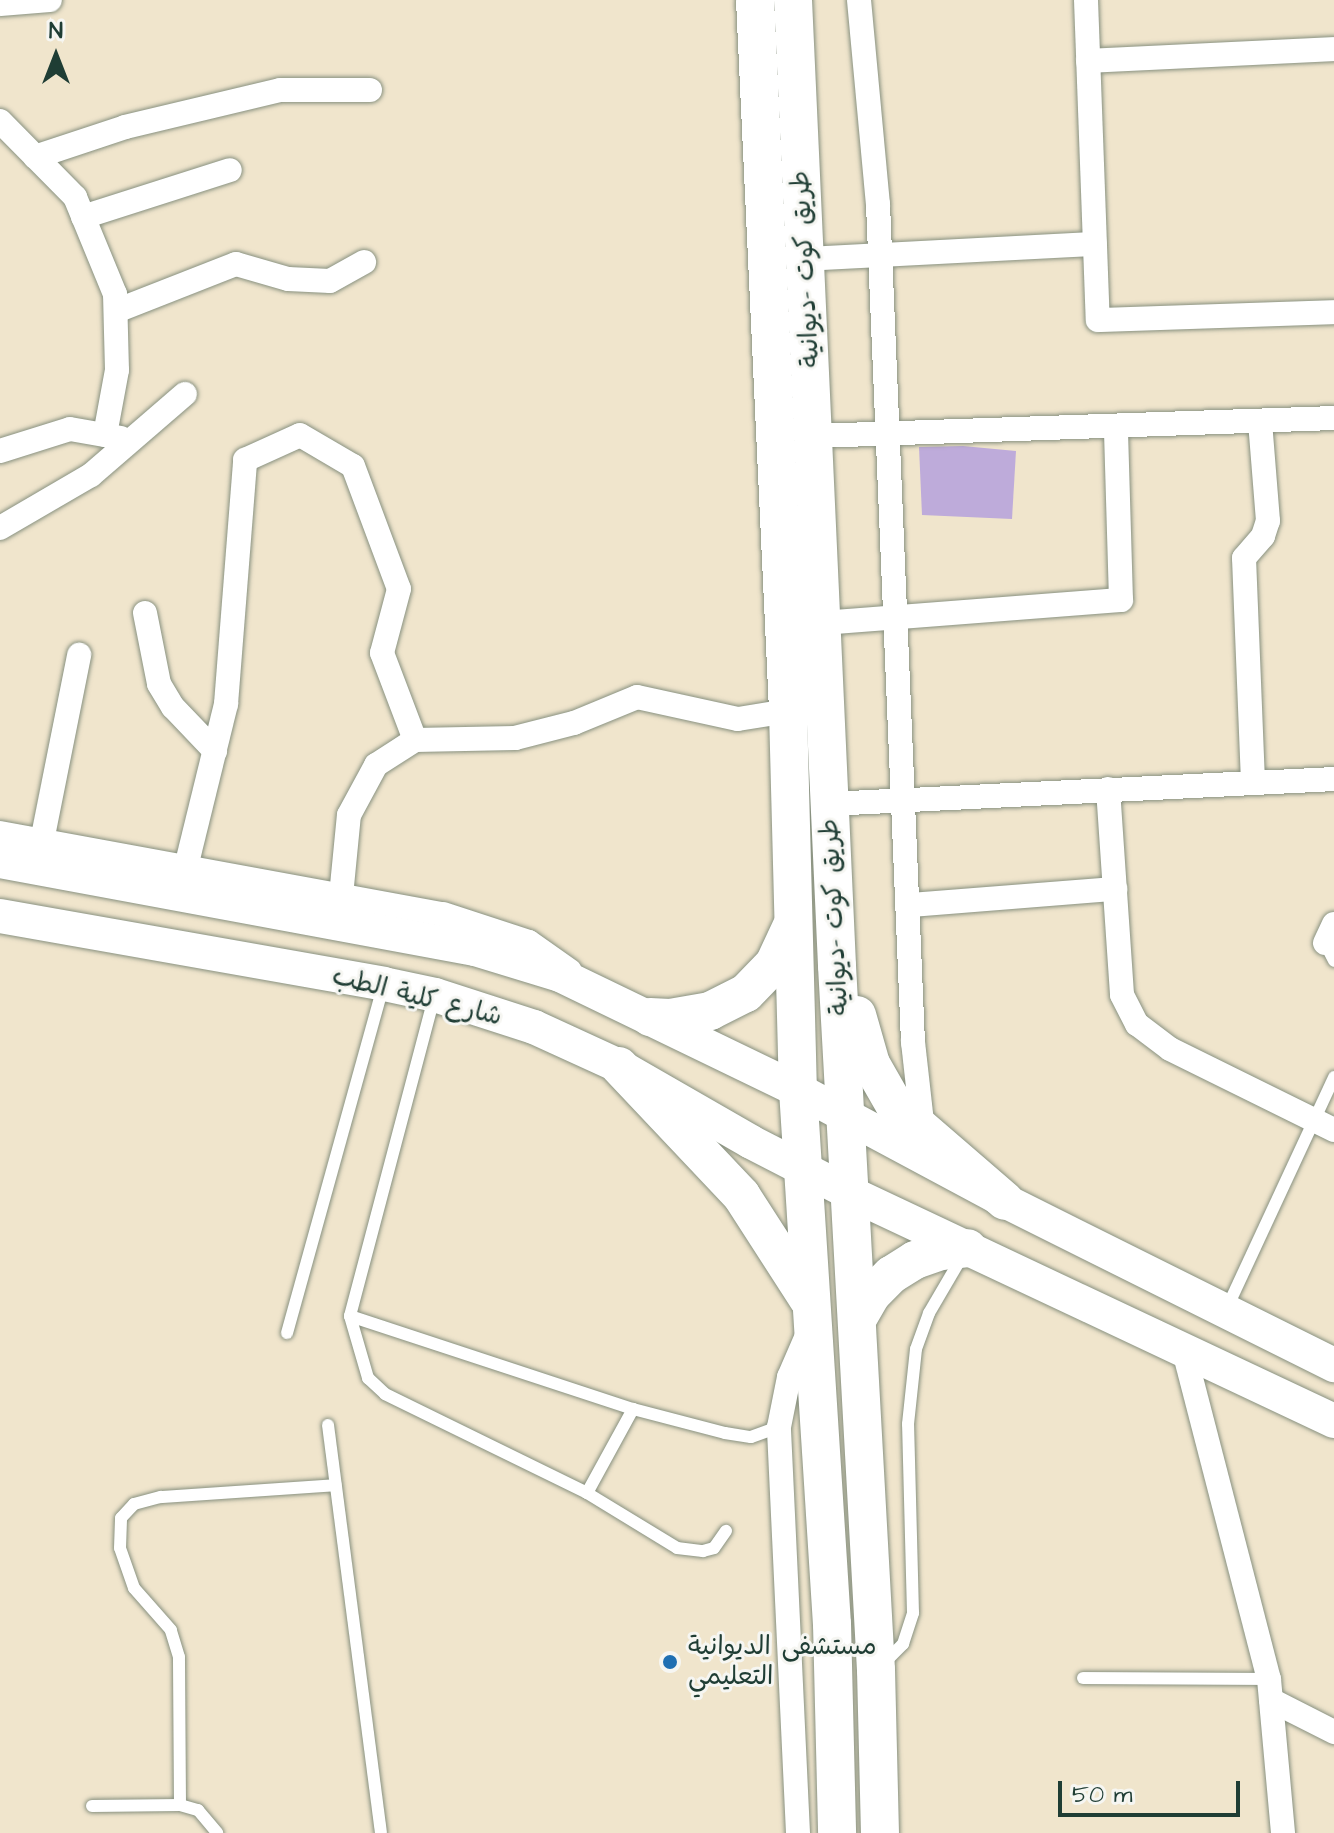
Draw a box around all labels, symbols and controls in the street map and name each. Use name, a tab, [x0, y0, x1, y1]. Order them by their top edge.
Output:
north arrow	[16, 16, 96, 96]
text: N	[49, 16, 63, 47]
street label: طريق كوت -ديوانية	[785, 170, 827, 368]
street label: طريق كوت -ديوانية	[814, 818, 856, 1016]
street label: شارع كلية الطب	[329, 961, 505, 1033]
place label: مستشفى الديوانية التعليمي	[688, 1631, 877, 1692]
marker: مستشفى الديوانية التعليمي	[659, 1651, 681, 1673]
scale bar	[1062, 1765, 1244, 1815]
text: 50 m	[1072, 1778, 1132, 1812]

